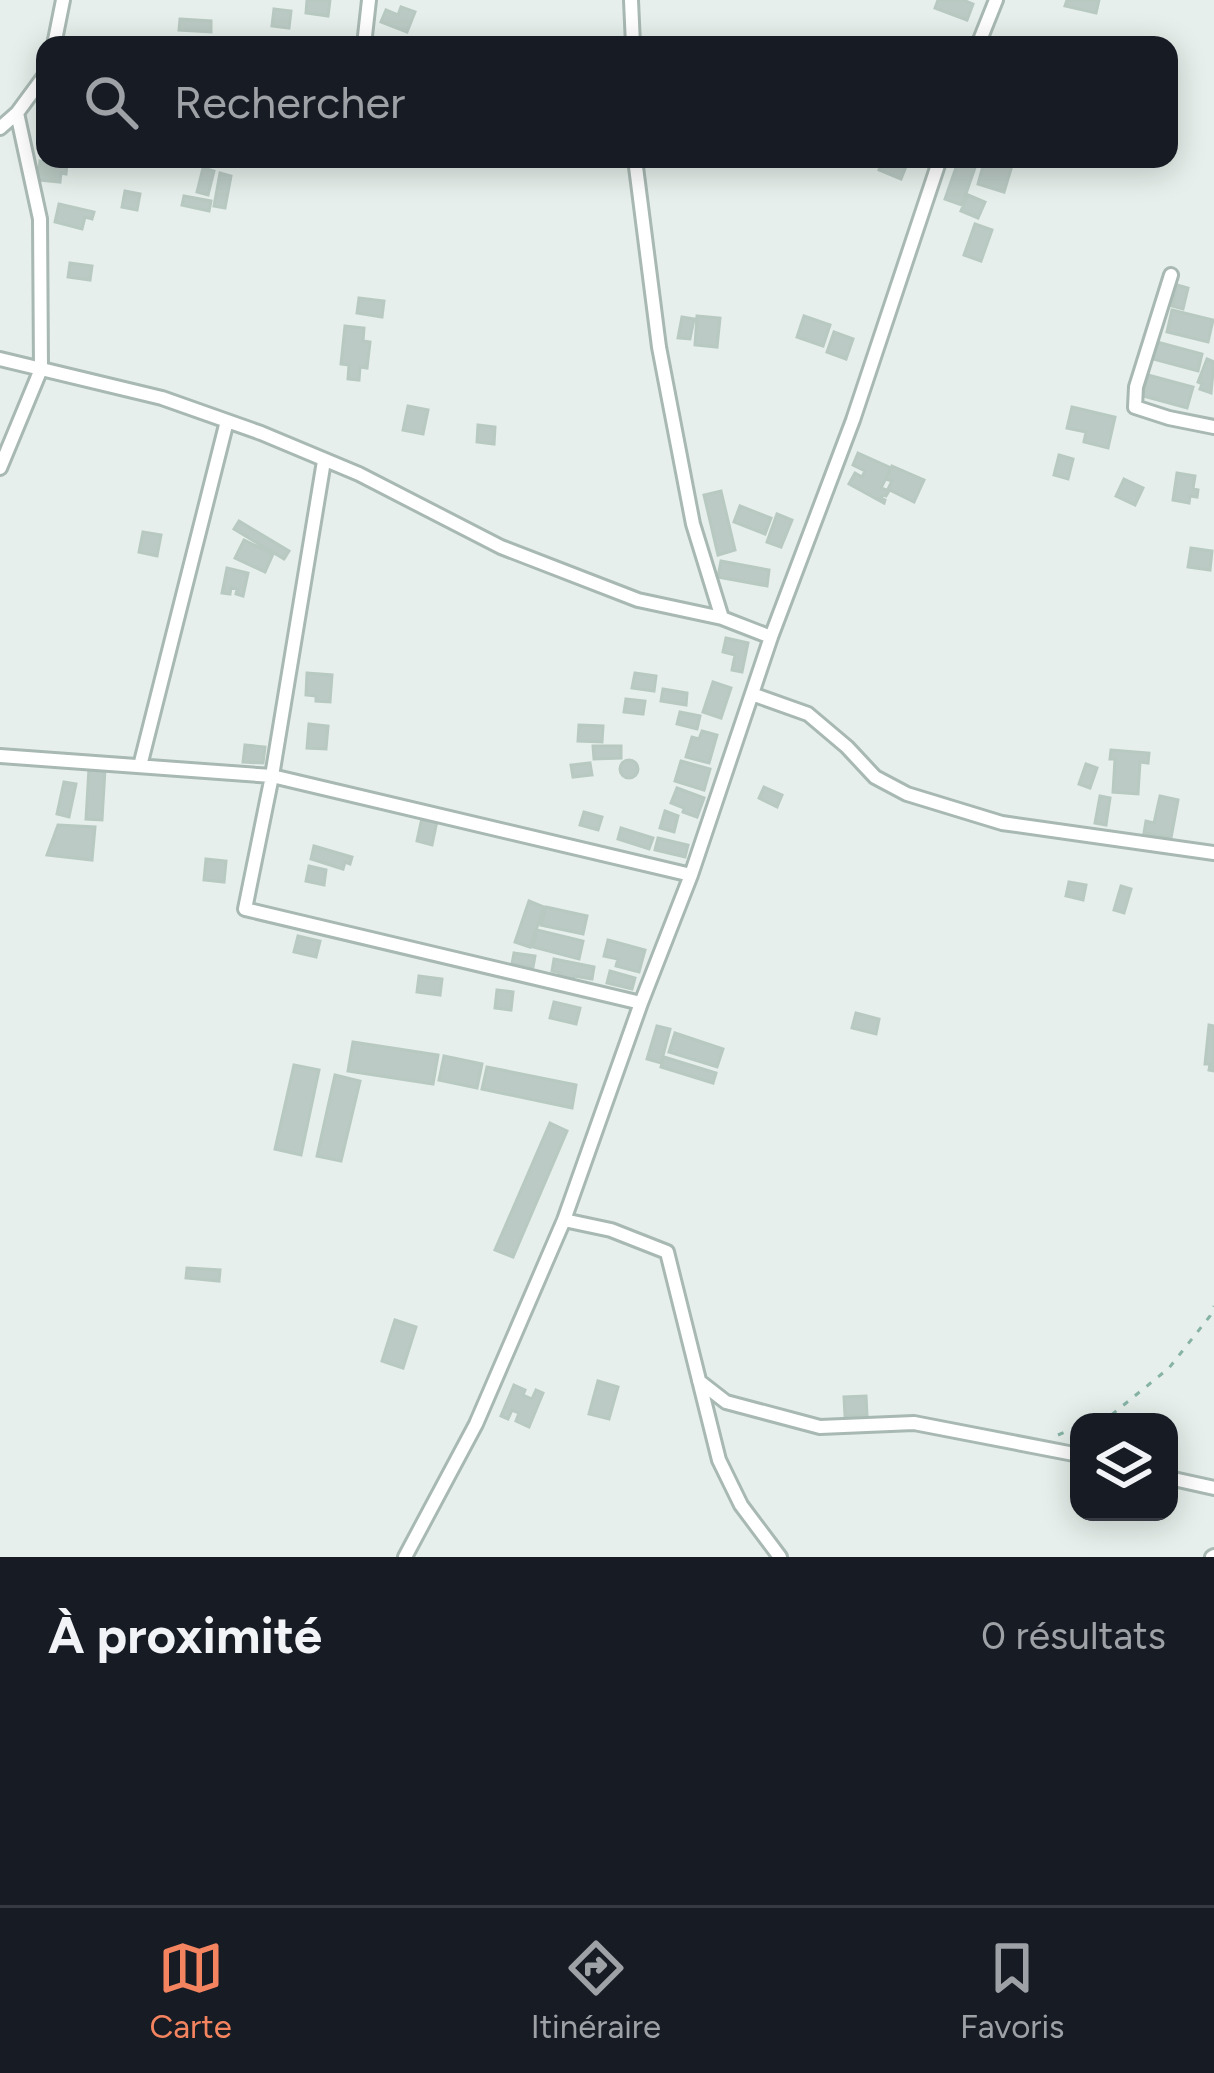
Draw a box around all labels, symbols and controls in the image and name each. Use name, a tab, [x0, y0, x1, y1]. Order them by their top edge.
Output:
search box	[36, 36, 1178, 168]
icon: search	[78, 69, 144, 135]
text: Rechercher	[174, 75, 405, 129]
map controls	[1070, 1413, 1178, 1521]
button: layers	[1070, 1413, 1178, 1521]
text: À proximité	[48, 1605, 322, 1666]
text: 0 résultats	[981, 1612, 1166, 1659]
tab: Carte	[150, 1935, 232, 2046]
tab: Itinéraire	[531, 1935, 661, 2046]
tab: Favoris	[960, 1935, 1064, 2046]

